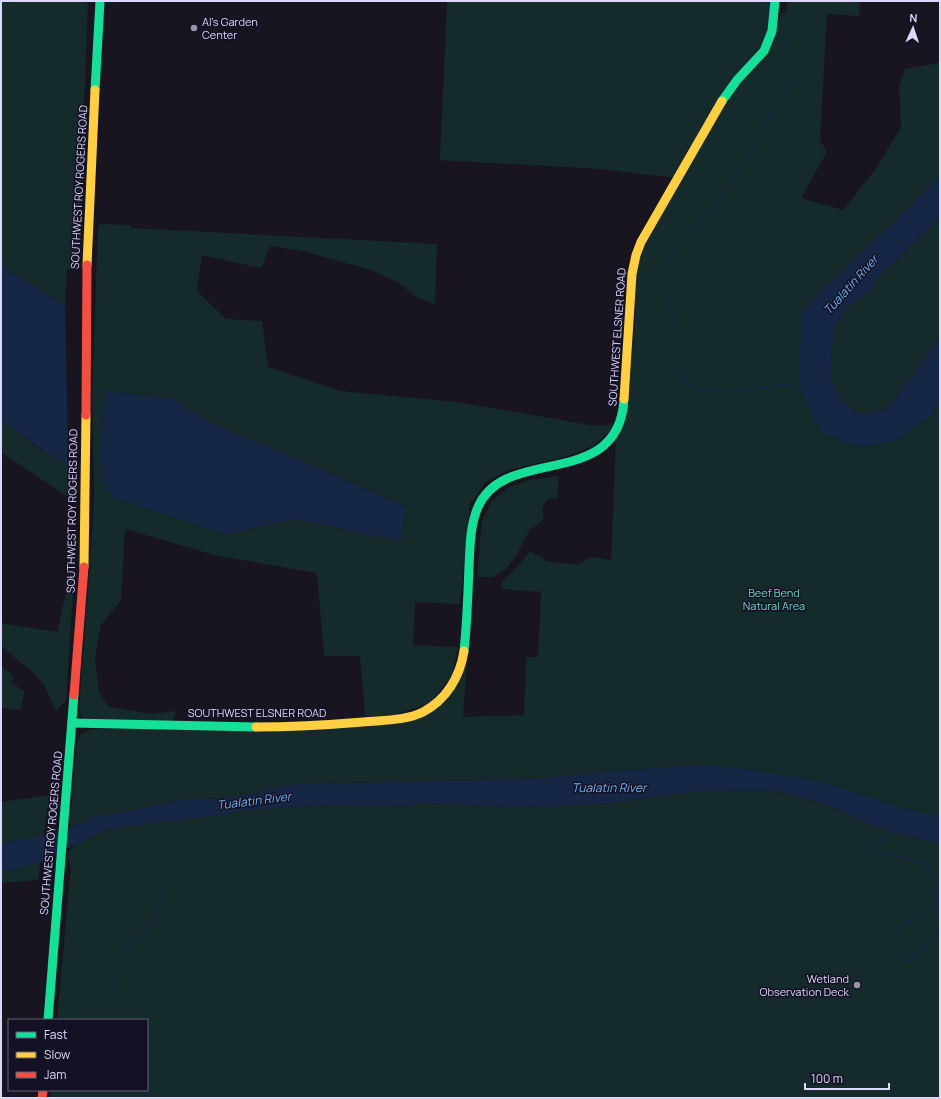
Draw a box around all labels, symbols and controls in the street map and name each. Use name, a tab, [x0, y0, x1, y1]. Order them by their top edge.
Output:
north arrow	[893, 8, 933, 48]
text: N	[909, 10, 918, 25]
place label: Al's Garden Center	[202, 14, 258, 42]
marker: Al's Garden Center	[189, 23, 199, 33]
street label: SOUTHWEST ROY ROGERS ROAD	[67, 105, 90, 269]
water label: Tualatin River	[819, 250, 883, 318]
street label: SOUTHWEST ELSNER ROAD	[604, 267, 629, 407]
street label: SOUTHWEST ROY ROGERS ROAD	[63, 429, 80, 593]
park label: Beef Bend Natural Area	[743, 585, 805, 613]
street label: SOUTHWEST ELSNER ROAD	[188, 705, 326, 720]
street label: SOUTHWEST ROY ROGERS ROAD	[36, 750, 65, 915]
water label: Tualatin River	[572, 779, 648, 796]
water label: Tualatin River	[216, 787, 294, 813]
place label: Wetland Observation Deck	[759, 971, 850, 999]
marker: Wetland Observation Deck	[852, 980, 862, 990]
legend	[8, 1019, 148, 1091]
text: Fast	[44, 1026, 68, 1043]
text: Slow	[44, 1046, 70, 1063]
scale bar	[805, 1065, 889, 1091]
text: Jam	[44, 1066, 66, 1083]
text: 100 m	[811, 1070, 843, 1087]

